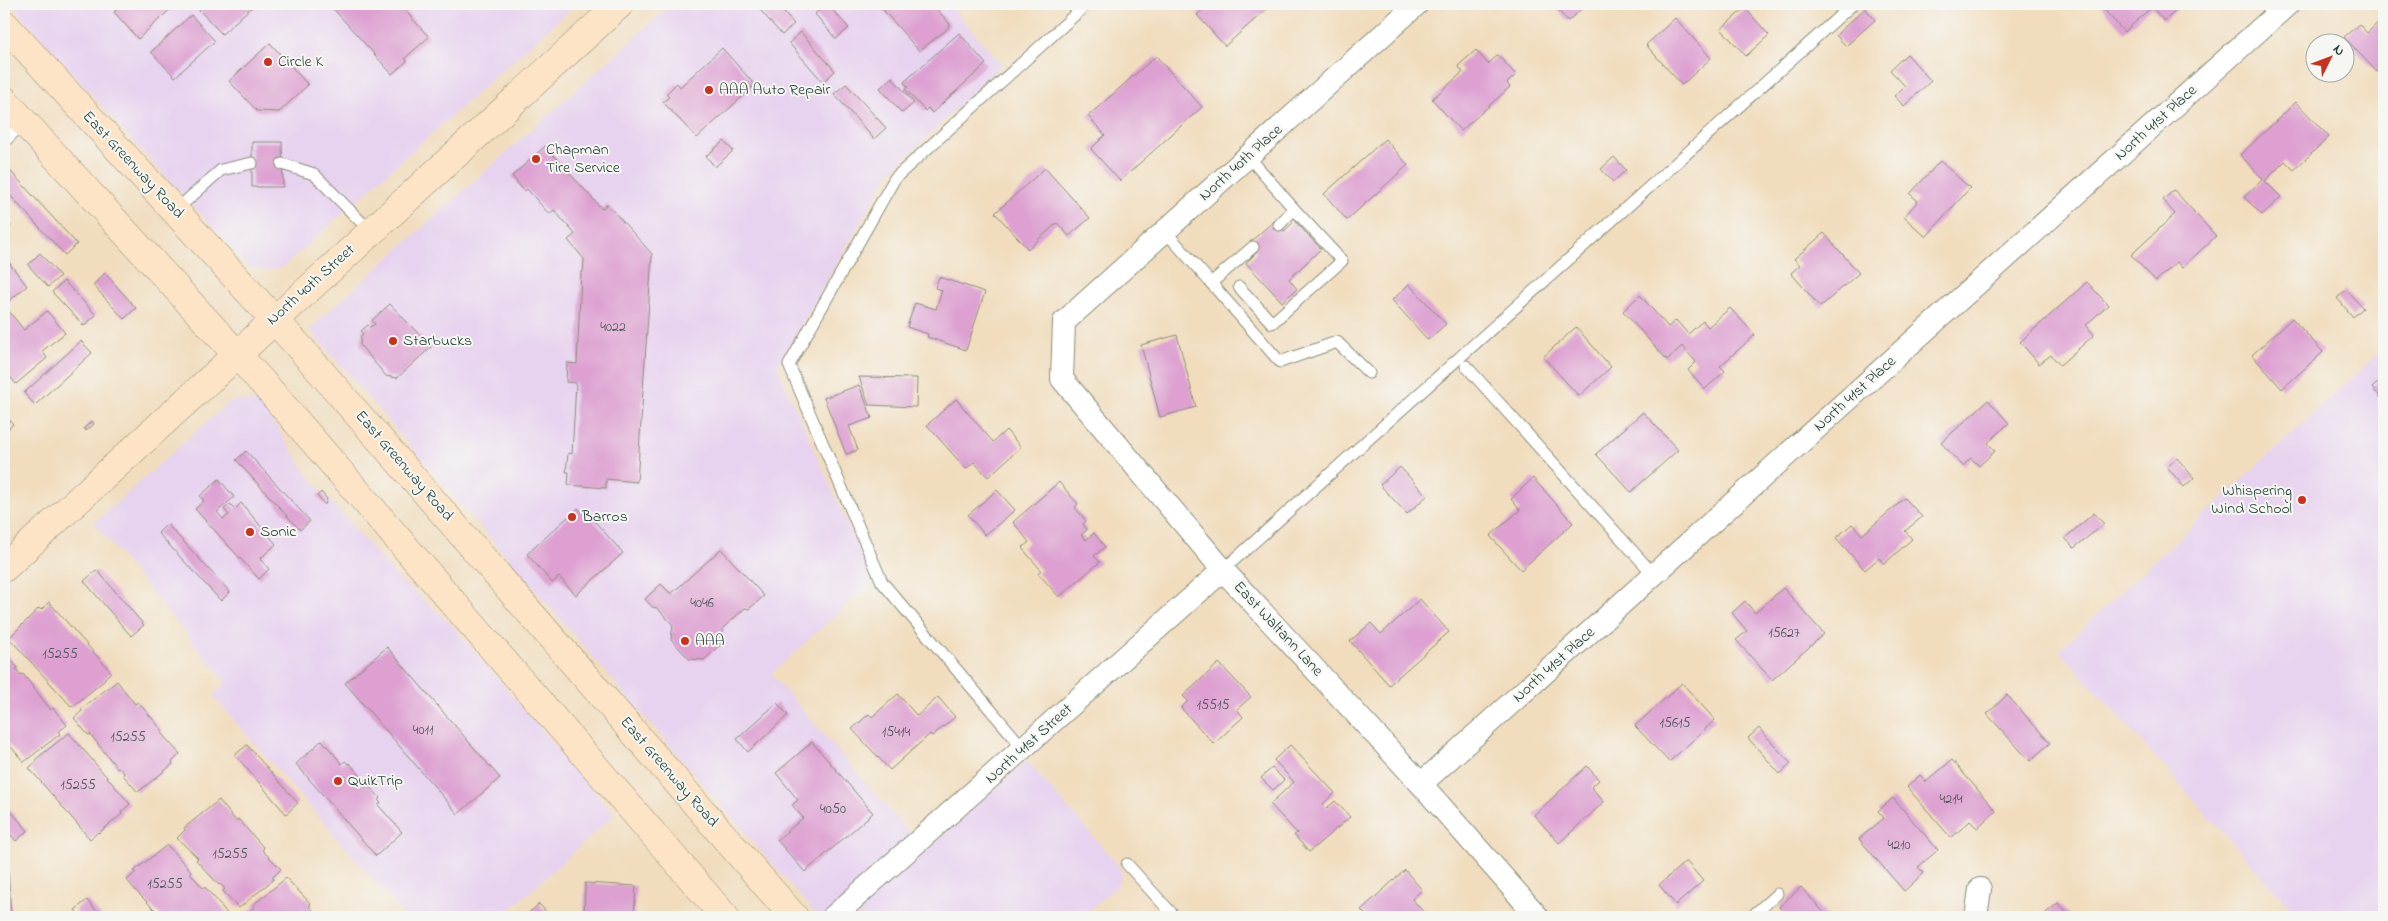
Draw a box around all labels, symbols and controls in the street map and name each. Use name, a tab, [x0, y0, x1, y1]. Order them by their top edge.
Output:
north arrow	[2306, 32, 2356, 82]
text: N	[2328, 40, 2350, 61]
place label: Circle K	[278, 50, 324, 74]
marker: Circle K	[262, 56, 274, 68]
place label: AAA Auto Repair	[719, 78, 830, 102]
street label: North 41st Place	[2109, 79, 2203, 167]
marker: AAA Auto Repair	[703, 84, 715, 96]
street label: East Greenway Road	[77, 106, 189, 224]
street label: North 40th Place	[1194, 118, 1289, 207]
place label: Chapman Tire Service	[546, 138, 621, 180]
marker: Chapman Tire Service	[530, 153, 542, 165]
street label: North 40th Street	[261, 238, 361, 331]
house number: 4022	[600, 317, 626, 338]
place label: Starbucks	[403, 329, 472, 353]
marker: Starbucks	[387, 335, 399, 347]
street label: North 41st Place	[1808, 350, 1902, 438]
street label: East Greenway Road	[349, 405, 459, 527]
place label: Whispering Wind School	[2211, 479, 2292, 521]
marker: Whispering Wind School	[2296, 494, 2308, 506]
place label: Barros	[581, 505, 628, 529]
marker: Barros	[566, 511, 578, 523]
place label: Sonic	[260, 520, 297, 544]
marker: Sonic	[244, 526, 256, 538]
street label: East Waltann Lane	[1227, 576, 1329, 683]
house number: 4046	[690, 593, 714, 614]
street label: North 41st Place	[1507, 621, 1601, 709]
house number: 15627	[1768, 623, 1800, 644]
place label: AAA	[695, 629, 725, 653]
marker: AAA	[679, 635, 691, 647]
house number: 15255	[42, 644, 78, 665]
house number: 15515	[1197, 695, 1229, 716]
street label: North 41st Street	[980, 698, 1079, 790]
street label: East Greenway Road	[614, 711, 724, 833]
house number: 15615	[1659, 713, 1691, 734]
house number: 4011	[413, 720, 434, 741]
house number: 15414	[882, 722, 910, 743]
house number: 15255	[110, 727, 146, 748]
place label: QuikTrip	[348, 769, 403, 793]
house number: 15255	[60, 775, 96, 796]
marker: QuikTrip	[332, 775, 344, 787]
house number: 4214	[1940, 789, 1963, 810]
house number: 4050	[820, 799, 846, 820]
house number: 4210	[1887, 835, 1911, 856]
house number: 15255	[212, 844, 248, 865]
house number: 15255	[147, 874, 183, 895]

